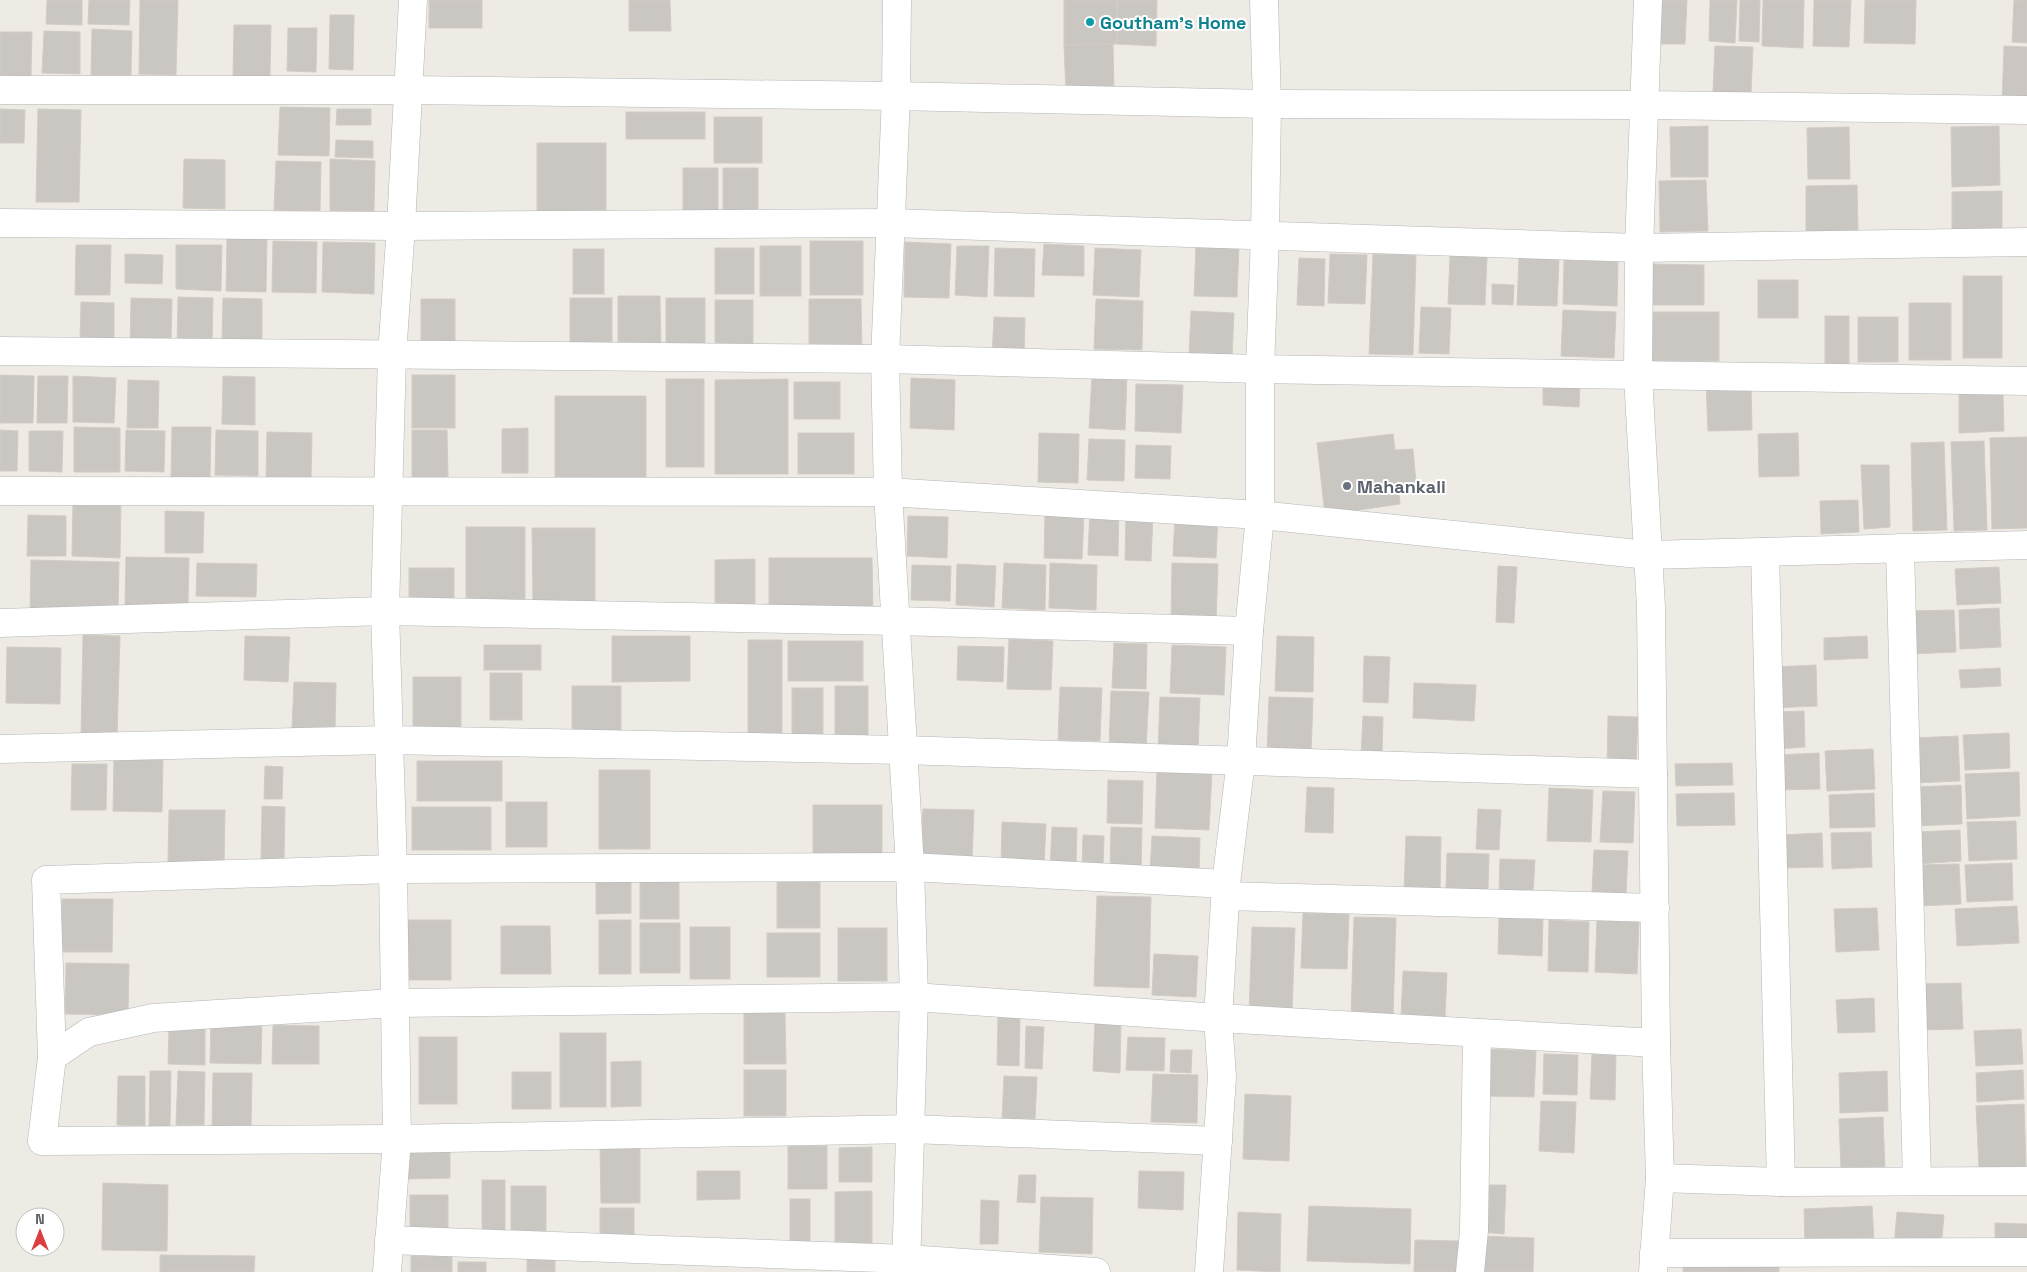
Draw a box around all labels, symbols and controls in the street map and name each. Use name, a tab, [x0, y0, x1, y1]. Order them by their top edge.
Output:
place label: Goutham's Home	[1100, 11, 1246, 34]
marker: Goutham's Home	[1084, 16, 1096, 28]
place label: Mahankali	[1357, 475, 1446, 498]
marker: Mahankali	[1341, 480, 1353, 492]
north arrow	[15, 1207, 65, 1257]
text: N	[35, 1210, 45, 1228]

